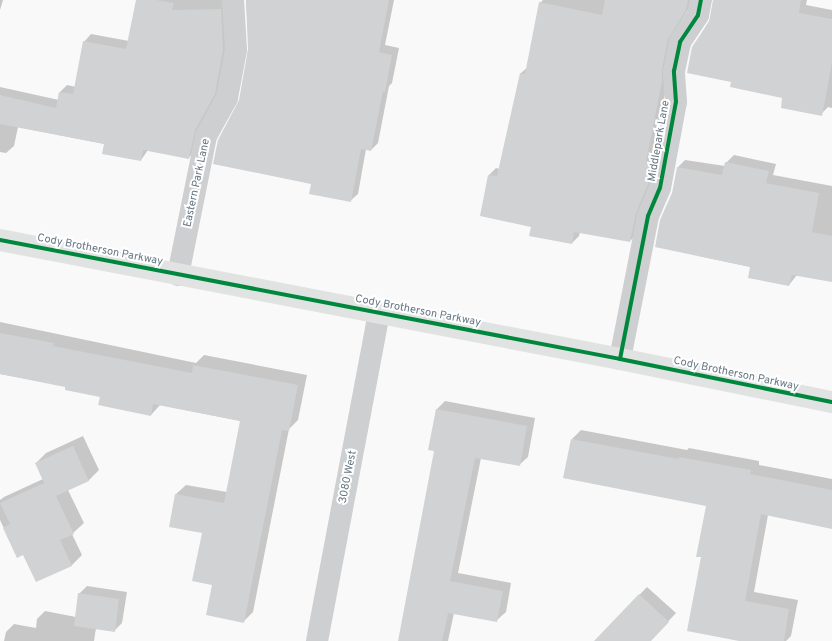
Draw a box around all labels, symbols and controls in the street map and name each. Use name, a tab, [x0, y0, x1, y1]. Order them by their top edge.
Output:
street label: Middlepark Lane	[645, 99, 673, 183]
street label: Eastern Park Lane	[181, 138, 213, 228]
street label: Cody Brotherson Parkway	[36, 231, 164, 269]
street label: Cody Brotherson Parkway	[354, 292, 482, 330]
street label: Cody Brotherson Parkway	[672, 354, 800, 394]
street label: 3080 West	[336, 449, 360, 505]

